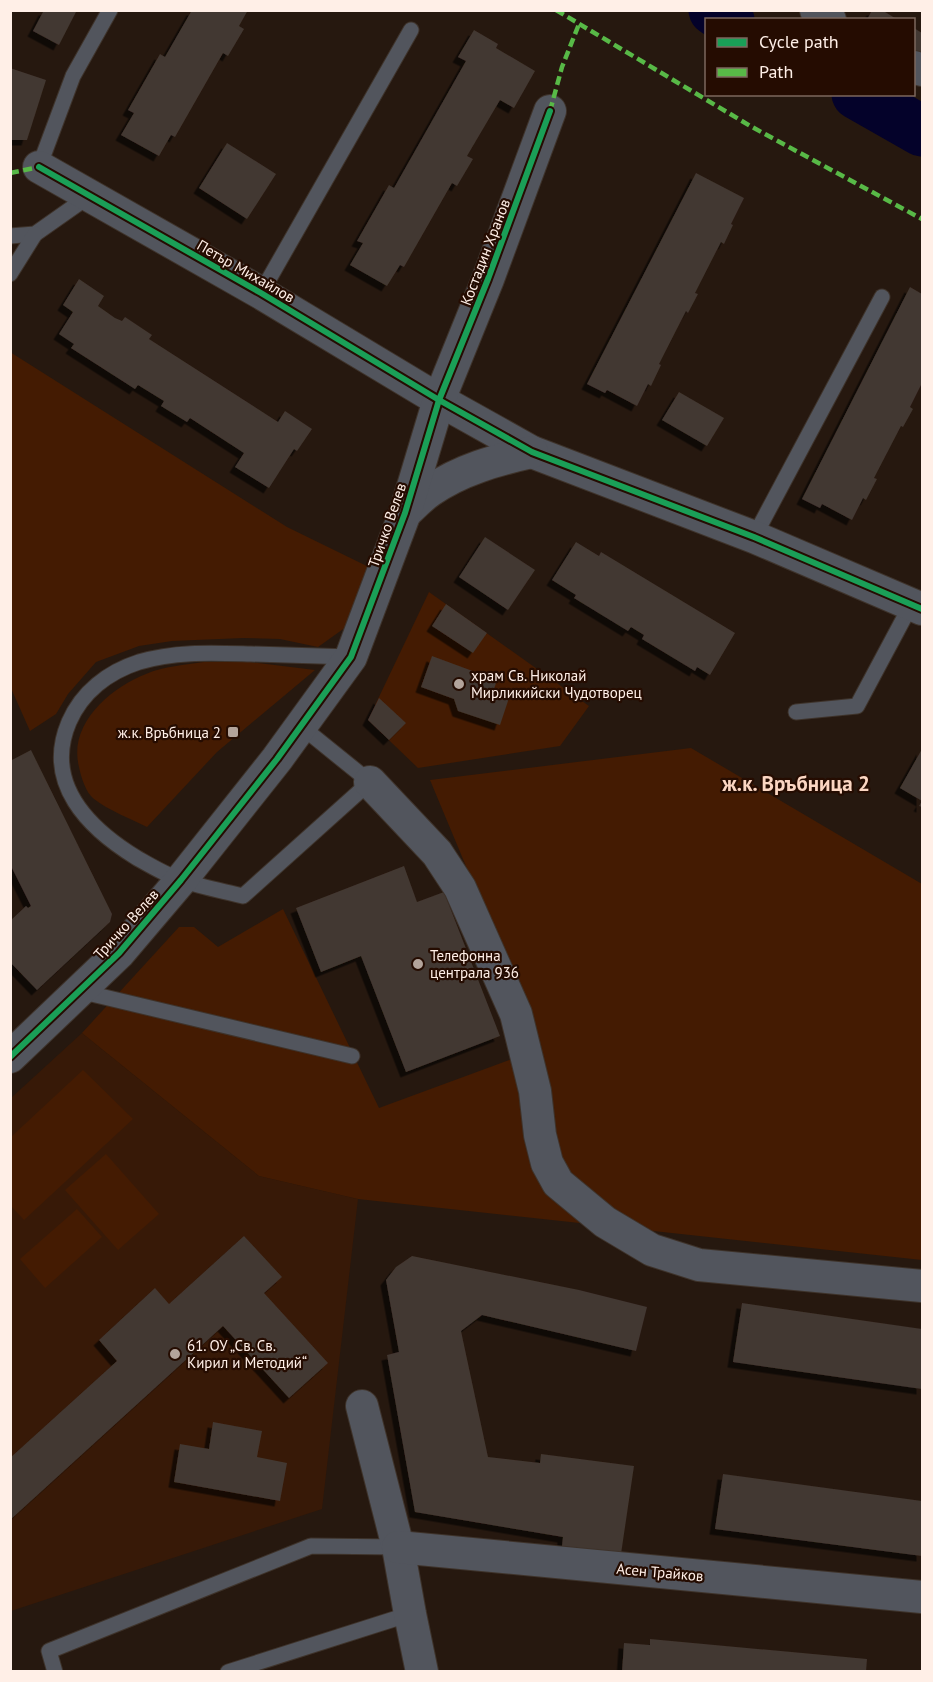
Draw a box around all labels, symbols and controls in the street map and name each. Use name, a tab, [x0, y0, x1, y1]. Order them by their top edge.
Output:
legend	[705, 18, 915, 96]
text: Cycle path	[759, 30, 839, 53]
text: Path	[759, 60, 793, 83]
street label: Костадин Хранов	[456, 196, 514, 308]
street label: Петър Михайлов	[194, 235, 298, 307]
street label: Тричко Велев	[364, 480, 410, 570]
place label: храм Св. Николай Мирликийски Чудотворец	[471, 666, 642, 702]
marker: храм Св. Николай Мирликийски Чудотворец	[452, 677, 466, 691]
place label: ж.к. Връбница 2	[118, 723, 221, 742]
marker: ж.к. Връбница 2	[226, 725, 240, 739]
district label: ж.к. Връбница 2	[721, 770, 870, 797]
street label: Тричко Велев	[89, 885, 163, 963]
place label: Телефонна централа 936	[430, 946, 519, 982]
marker: Телефонна централа 936	[411, 957, 425, 971]
place label: 61. ОУ „Св. Св. Кирил и Методий“	[187, 1336, 307, 1372]
marker: 61. ОУ „Св. Св. Кирил и Методий“	[168, 1347, 182, 1361]
street label: Асен Трайков	[616, 1559, 704, 1585]

